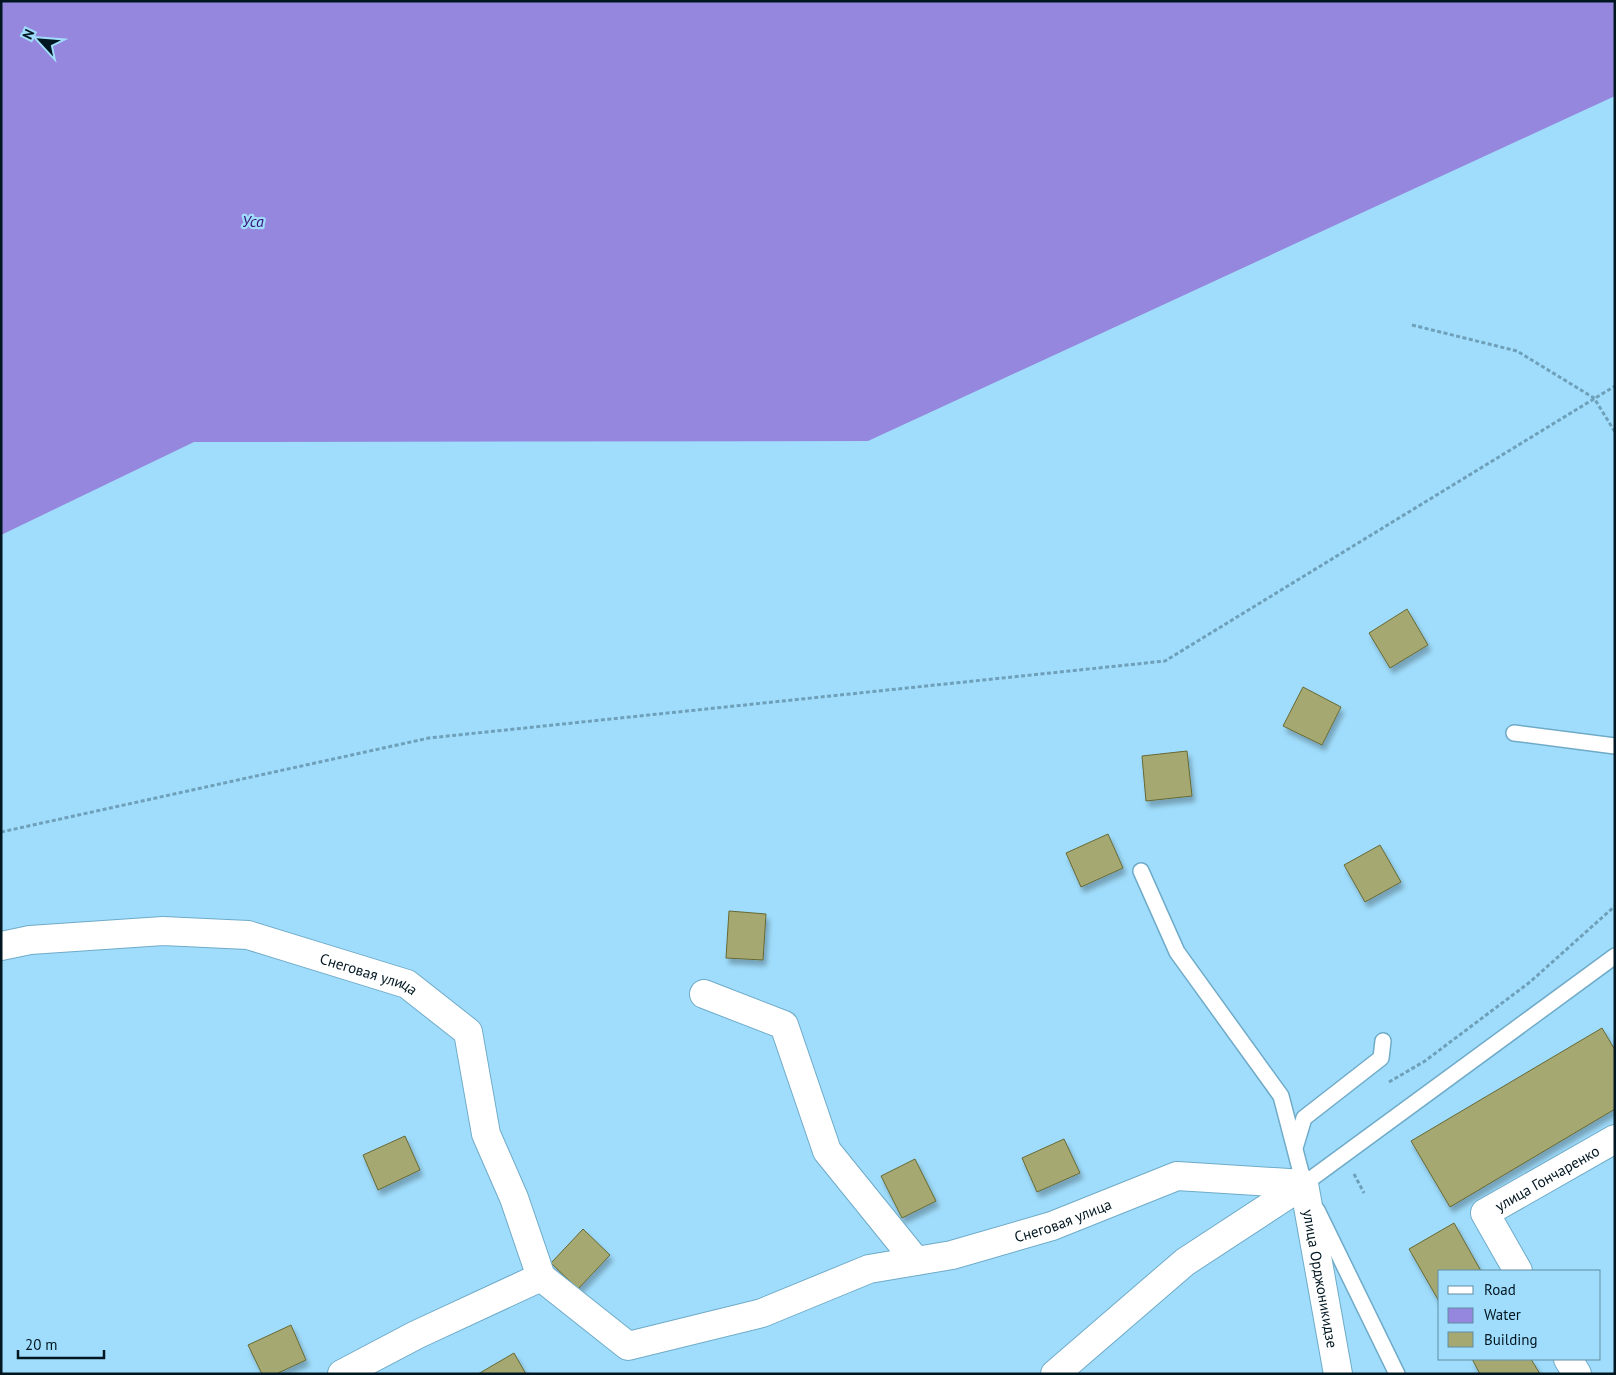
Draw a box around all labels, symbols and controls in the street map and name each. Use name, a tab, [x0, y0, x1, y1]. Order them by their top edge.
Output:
north arrow	[15, 15, 65, 65]
text: N	[18, 26, 38, 42]
water label: Уса	[242, 211, 264, 231]
street label: Снеговая улица	[318, 948, 422, 999]
street label: улица Гончаренко	[1491, 1141, 1603, 1215]
street label: Снеговая улица	[1012, 1194, 1114, 1246]
street label: улица Орджоникидзе	[1299, 1208, 1343, 1349]
legend	[1438, 1270, 1601, 1360]
text: Road	[1484, 1280, 1516, 1299]
text: Water	[1484, 1305, 1521, 1324]
scale bar	[18, 1328, 104, 1360]
text: Building	[1484, 1330, 1538, 1349]
text: 20 m	[25, 1335, 58, 1354]

